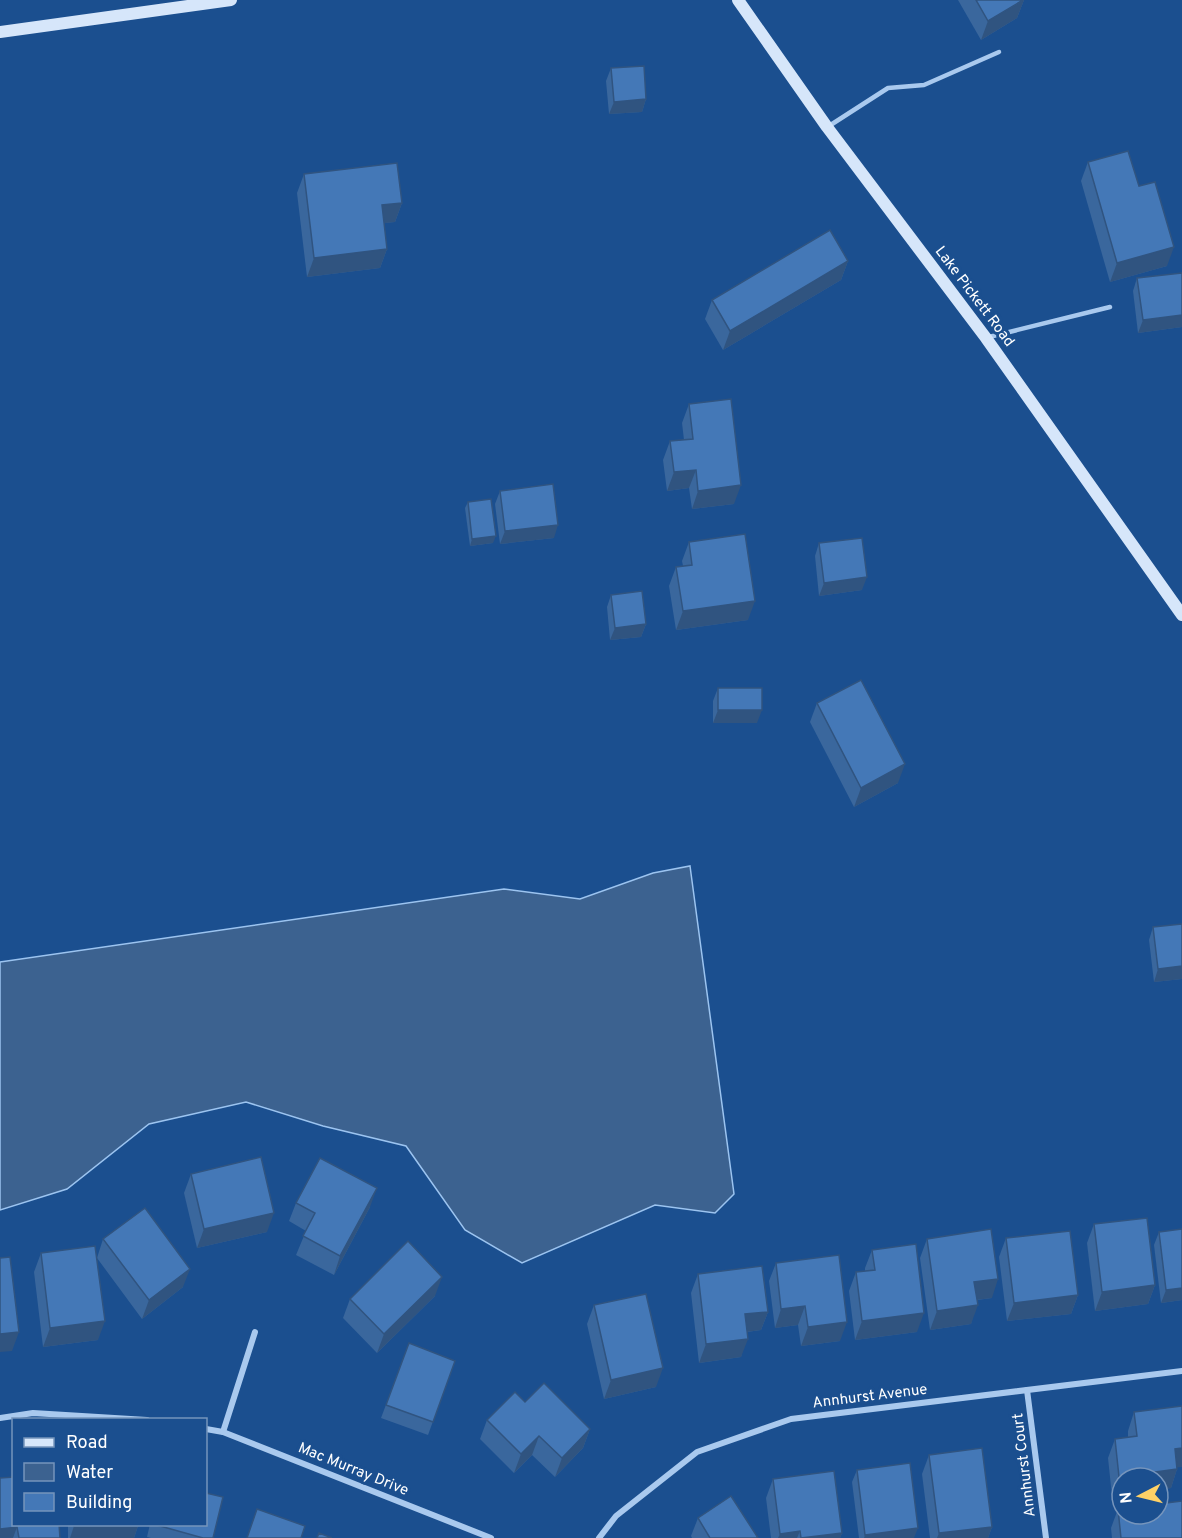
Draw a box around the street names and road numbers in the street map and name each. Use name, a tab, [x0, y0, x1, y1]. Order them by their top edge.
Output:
street label: Lake Pickett Road	[930, 243, 1018, 351]
street label: Annhurst Avenue	[811, 1381, 929, 1413]
street label: Annhurst Court	[1009, 1412, 1041, 1518]
street label: Mac Murray Drive	[295, 1439, 411, 1501]

